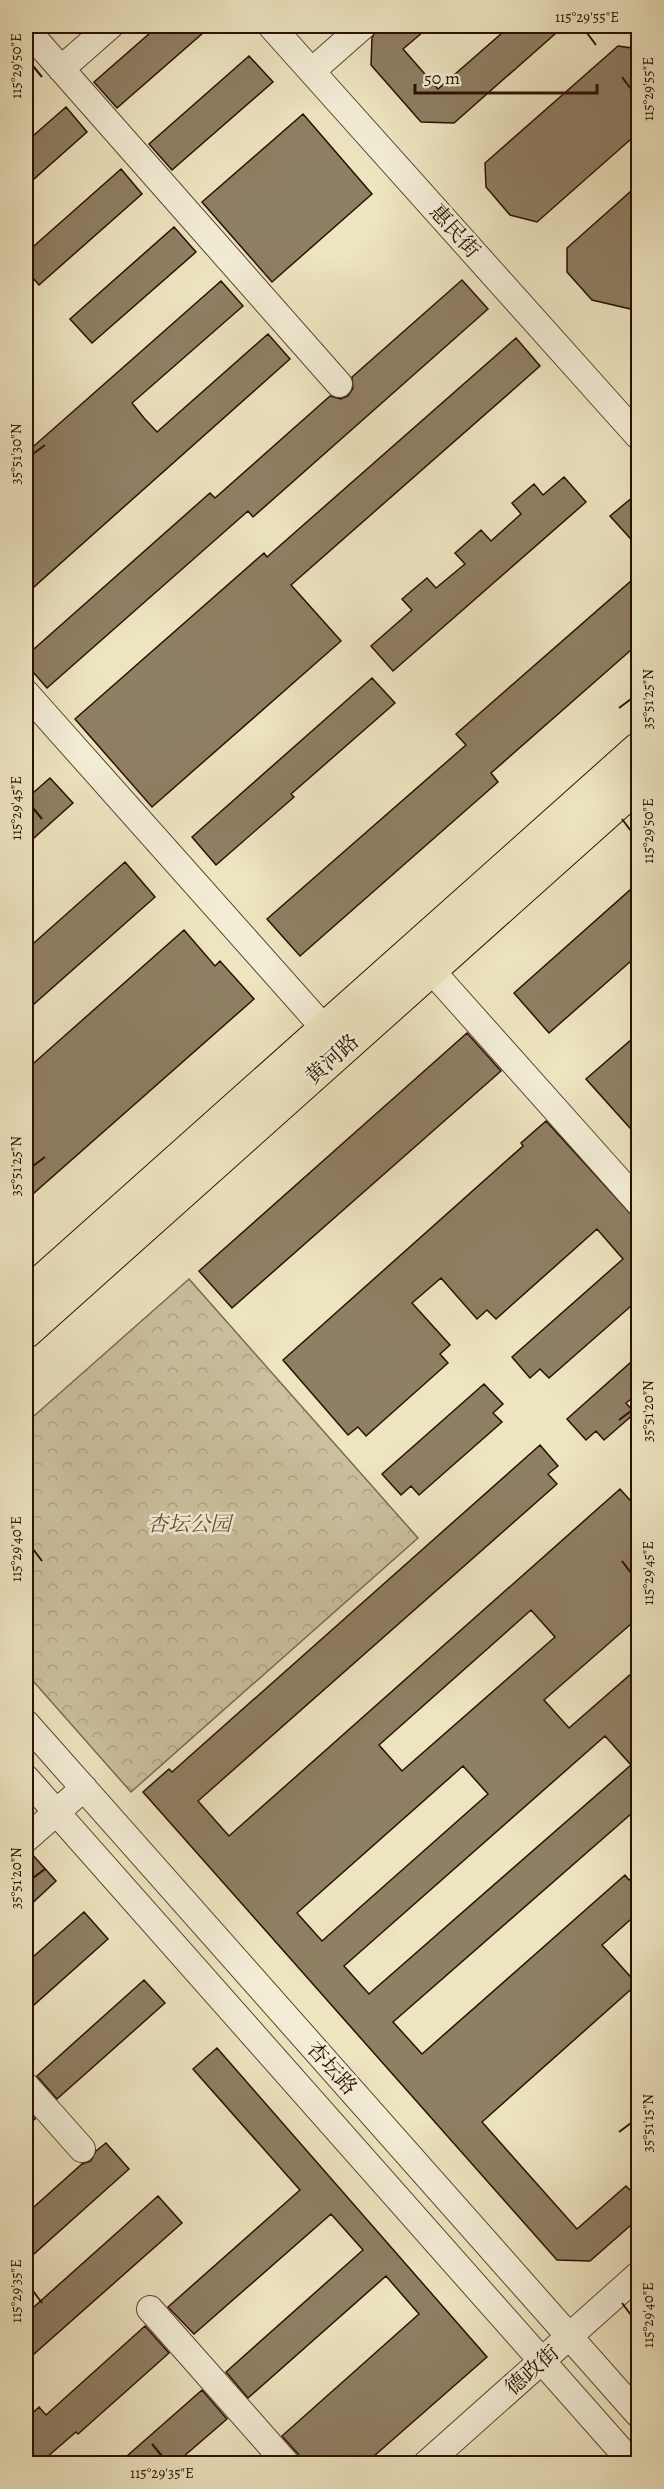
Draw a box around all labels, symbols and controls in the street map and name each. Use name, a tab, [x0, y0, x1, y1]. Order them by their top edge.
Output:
text: 115°29'55"E	[555, 7, 619, 27]
text: 115°29'50"E	[6, 33, 26, 99]
scale bar	[415, 57, 596, 95]
text: 115°29'55"E	[638, 57, 658, 121]
text: 50 m	[424, 66, 460, 90]
street label: 惠民街	[424, 198, 486, 264]
text: 35°51'30"N	[6, 423, 26, 484]
text: 35°51'25"N	[638, 669, 658, 729]
text: 115°29'45"E	[6, 776, 26, 840]
text: 115°29'50"E	[638, 798, 658, 864]
street label: 黄河路	[299, 1028, 365, 1090]
text: 35°51'25"N	[6, 1136, 26, 1196]
text: 35°51'20"N	[638, 1380, 658, 1442]
park label: 杏坛公园	[147, 1510, 234, 1538]
text: 115°29'40"E	[6, 1516, 26, 1582]
text: 115°29'45"E	[638, 1541, 658, 1605]
text: 35°51'20"N	[6, 1847, 26, 1909]
street label: 杏坛路	[301, 2035, 363, 2101]
text: 35°51'15"N	[638, 2094, 658, 2152]
text: 115°29'35"E	[6, 2259, 26, 2323]
text: 115°29'40"E	[638, 2282, 658, 2348]
street label: 德政街	[499, 2339, 565, 2401]
text: 115°29'35"E	[130, 2463, 194, 2483]

